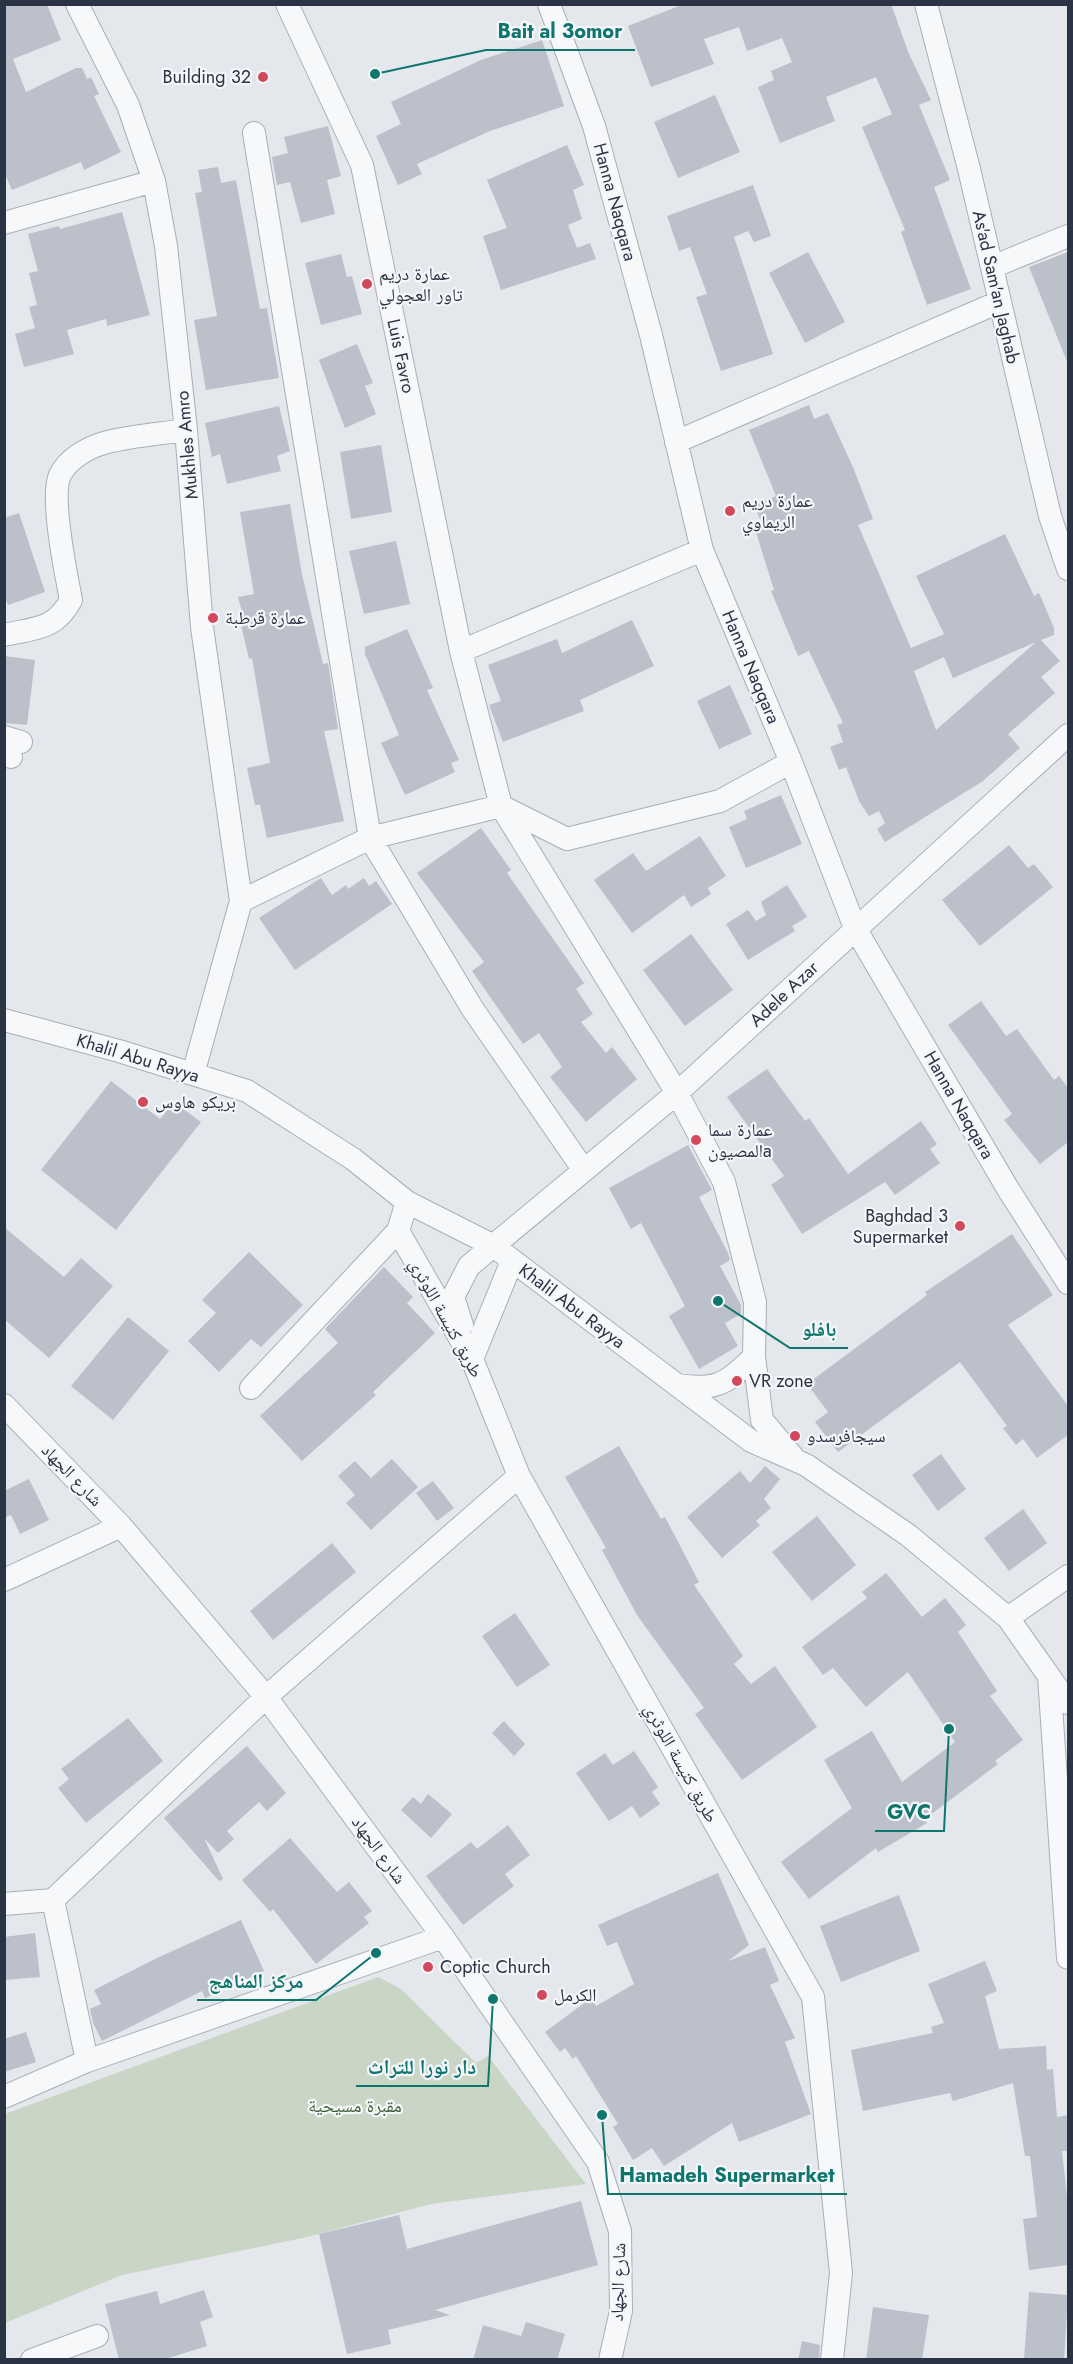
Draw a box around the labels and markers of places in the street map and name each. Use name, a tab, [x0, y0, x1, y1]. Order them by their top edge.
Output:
callout: Bait al 3omor	[486, 12, 635, 50]
place label: Building 32	[163, 64, 251, 90]
marker: Building 32	[256, 70, 270, 84]
place label: عمارة دريم تاور العجولي	[379, 261, 463, 310]
marker: عمارة دريم تاور العجولي	[360, 277, 374, 291]
place label: عمارة دريم الريماوي	[742, 488, 813, 537]
marker: عمارة دريم الريماوي	[723, 504, 737, 518]
place label: عمارة قرطبة	[225, 605, 306, 631]
marker: عمارة قرطبة	[206, 611, 220, 625]
place label: بريكو هاوس	[155, 1089, 236, 1115]
marker: بريكو هاوس	[136, 1095, 150, 1109]
place label: عمارة سما المصيونa	[708, 1117, 773, 1164]
marker: عمارة سما المصيونa	[689, 1133, 703, 1147]
place label: Baghdad 3 Supermarket	[853, 1203, 949, 1250]
marker: Baghdad 3 Supermarket	[953, 1219, 967, 1233]
callout: بافلو	[790, 1310, 848, 1348]
place label: VR zone	[749, 1368, 813, 1394]
marker: VR zone	[730, 1374, 744, 1388]
place label: سيجافرسدو	[807, 1423, 886, 1449]
marker: سيجافرسدو	[788, 1429, 802, 1443]
callout: GVC	[875, 1793, 944, 1831]
place label: Coptic Church	[440, 1954, 551, 1980]
marker: Coptic Church	[421, 1960, 435, 1974]
callout: مركز المناهج	[197, 1962, 316, 2000]
place label: الكرمل	[554, 1982, 596, 2008]
marker: الكرمل	[535, 1988, 549, 2002]
callout: دار نورا للتراث	[356, 2048, 488, 2086]
callout: Hamadeh Supermarket	[608, 2156, 847, 2194]

